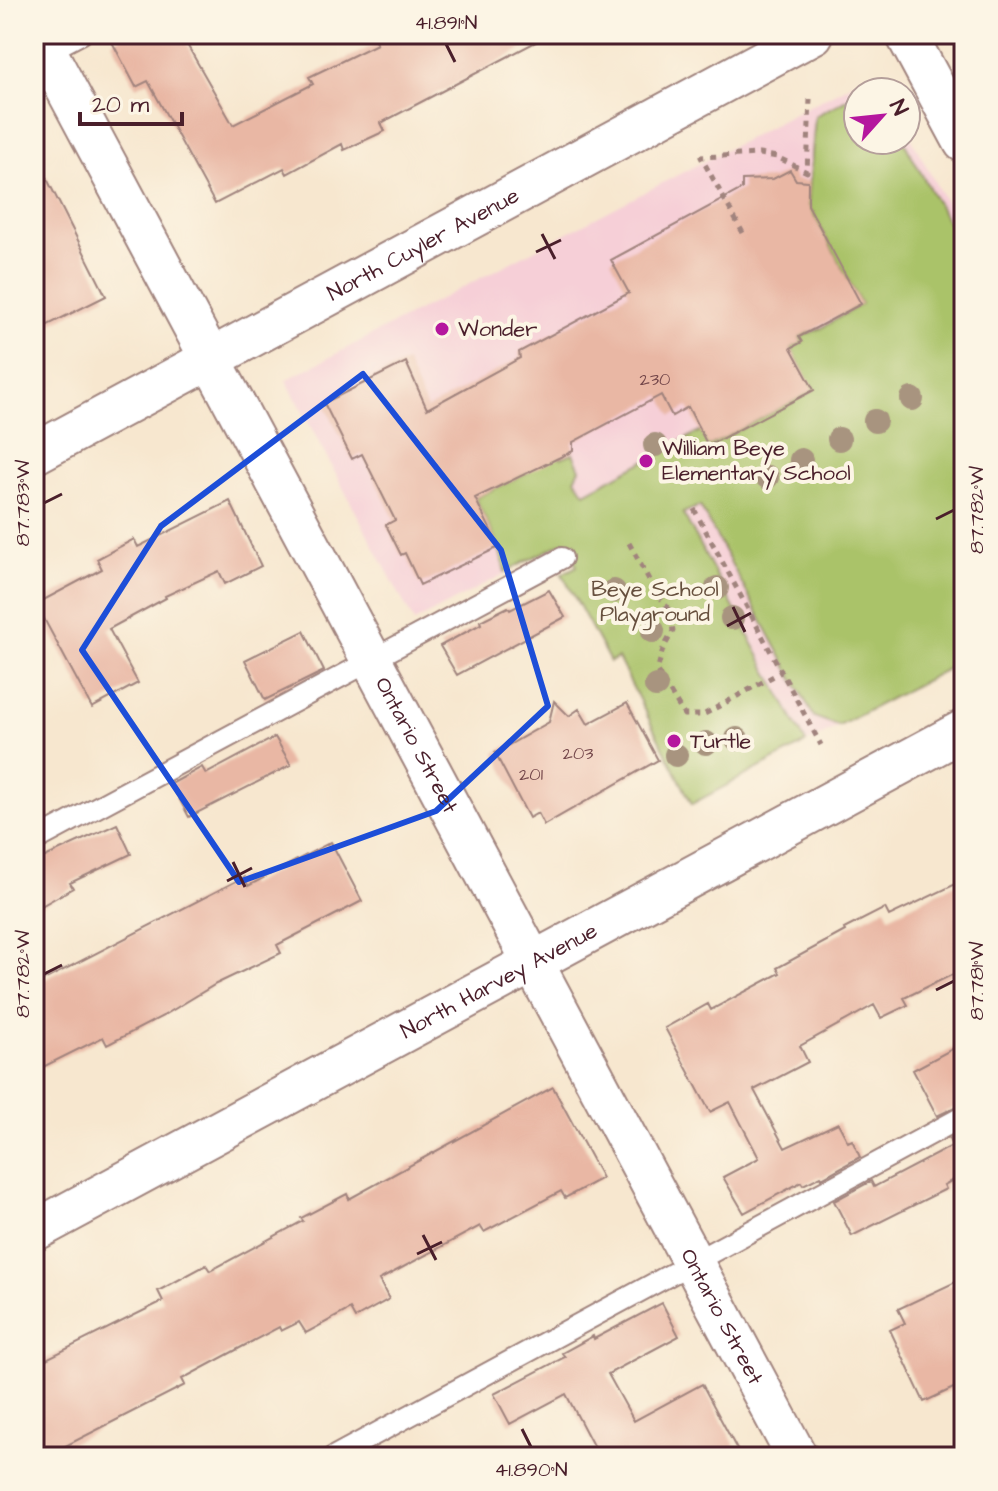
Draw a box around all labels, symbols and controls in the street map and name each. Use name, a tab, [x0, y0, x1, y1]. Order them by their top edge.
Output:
text: 41.891°N	[415, 9, 477, 37]
scale bar	[80, 76, 182, 126]
north arrow	[842, 76, 922, 156]
text: 20 m	[92, 88, 149, 122]
text: N	[882, 94, 916, 121]
street label: North Cuyler Avenue	[322, 180, 524, 309]
place label: Wonder	[458, 314, 537, 345]
marker: Wonder	[433, 320, 451, 338]
house number: 230	[640, 367, 670, 392]
place label: William Beye Elementary School	[662, 433, 851, 490]
marker: William Beye Elementary School	[637, 452, 655, 470]
text: 87.783°W	[9, 459, 37, 546]
text: 87.782°W	[963, 466, 991, 554]
park label: Beye School Playground	[591, 574, 719, 631]
street label: Ontario Street	[368, 671, 466, 819]
place label: Turtle	[690, 726, 751, 757]
marker: Turtle	[665, 732, 683, 750]
house number: 203	[563, 741, 593, 766]
house number: 201	[519, 762, 543, 787]
street label: North Harvey Avenue	[395, 915, 603, 1046]
text: 87.782°W	[9, 930, 37, 1018]
text: 87.781°W	[963, 941, 991, 1021]
street label: Ontario Street	[673, 1243, 771, 1390]
text: 41.890°N	[495, 1456, 567, 1484]

